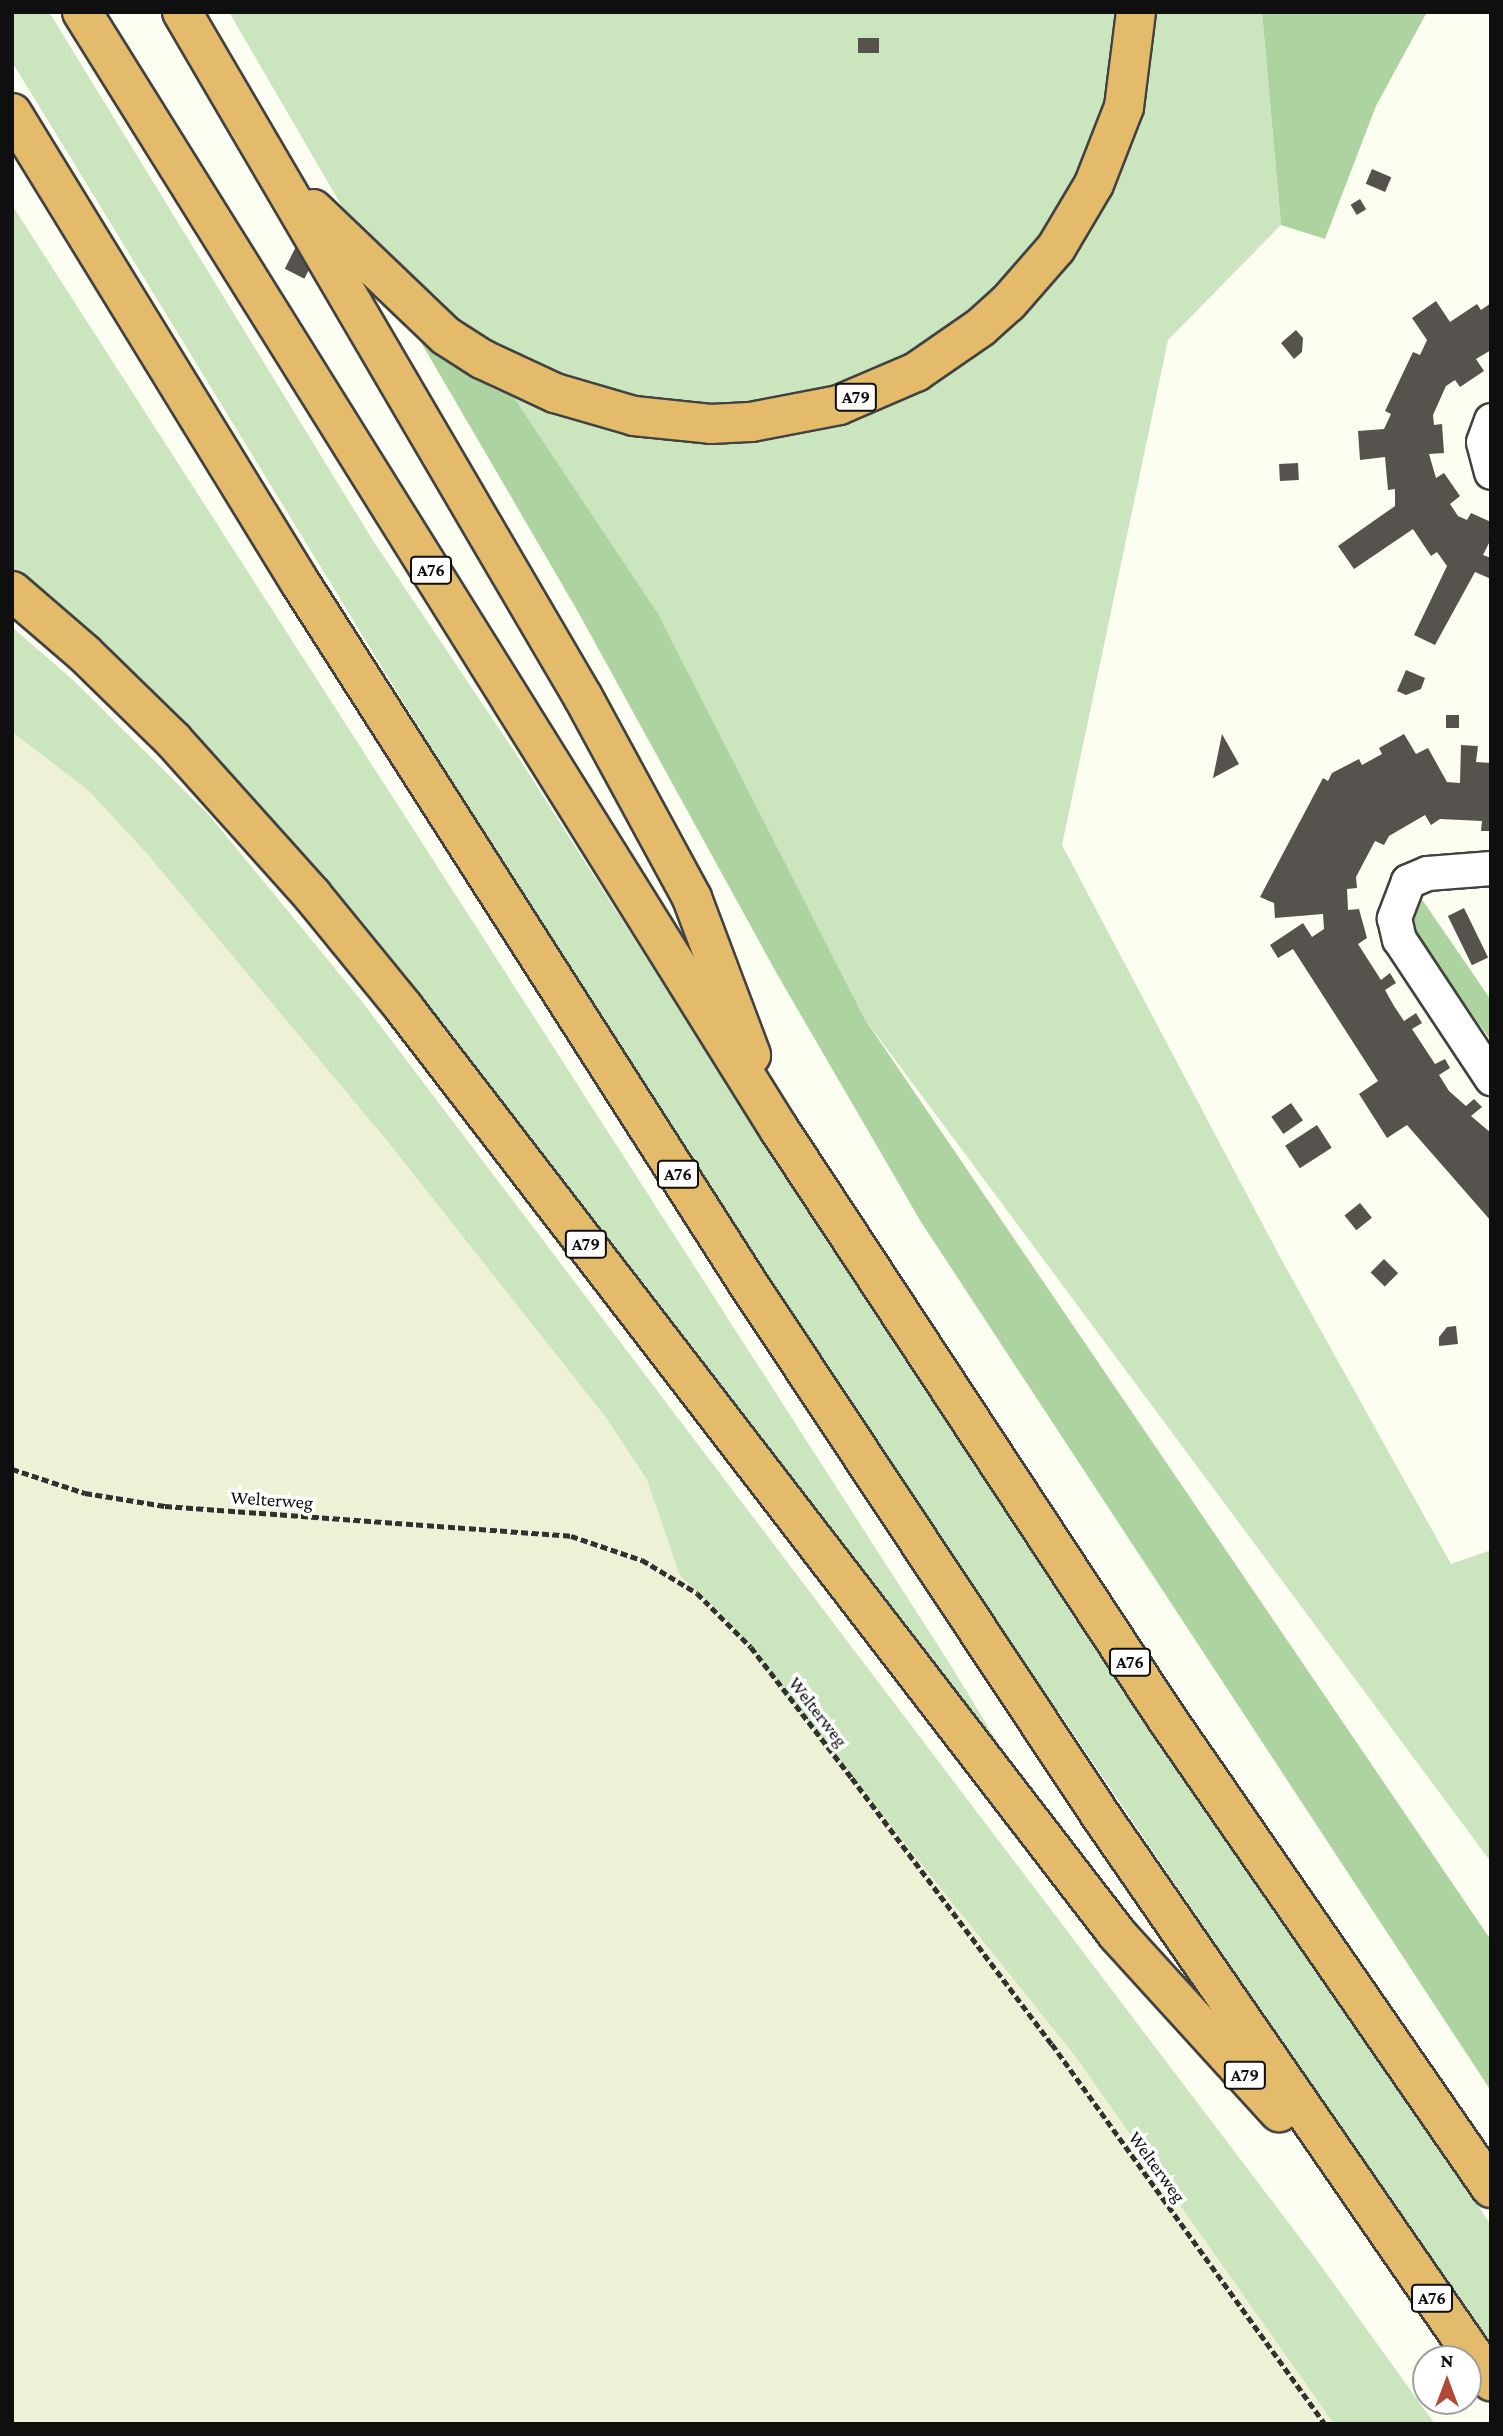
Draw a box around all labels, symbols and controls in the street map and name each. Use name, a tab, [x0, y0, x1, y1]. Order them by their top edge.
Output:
road number: A79	[833, 382, 879, 412]
road number: A76	[410, 556, 452, 584]
road number: A76	[657, 1160, 699, 1189]
road number: A79	[563, 1230, 609, 1259]
street label: Welterweg	[230, 1486, 314, 1514]
road number: A76	[1109, 1647, 1151, 1676]
street label: Welterweg	[784, 1672, 852, 1752]
road number: A79	[1222, 2060, 1268, 2090]
street label: Welterweg	[1123, 2127, 1191, 2207]
road number: A76	[1411, 2284, 1453, 2312]
north arrow	[1412, 2345, 1482, 2415]
text: N	[1441, 2350, 1453, 2371]

